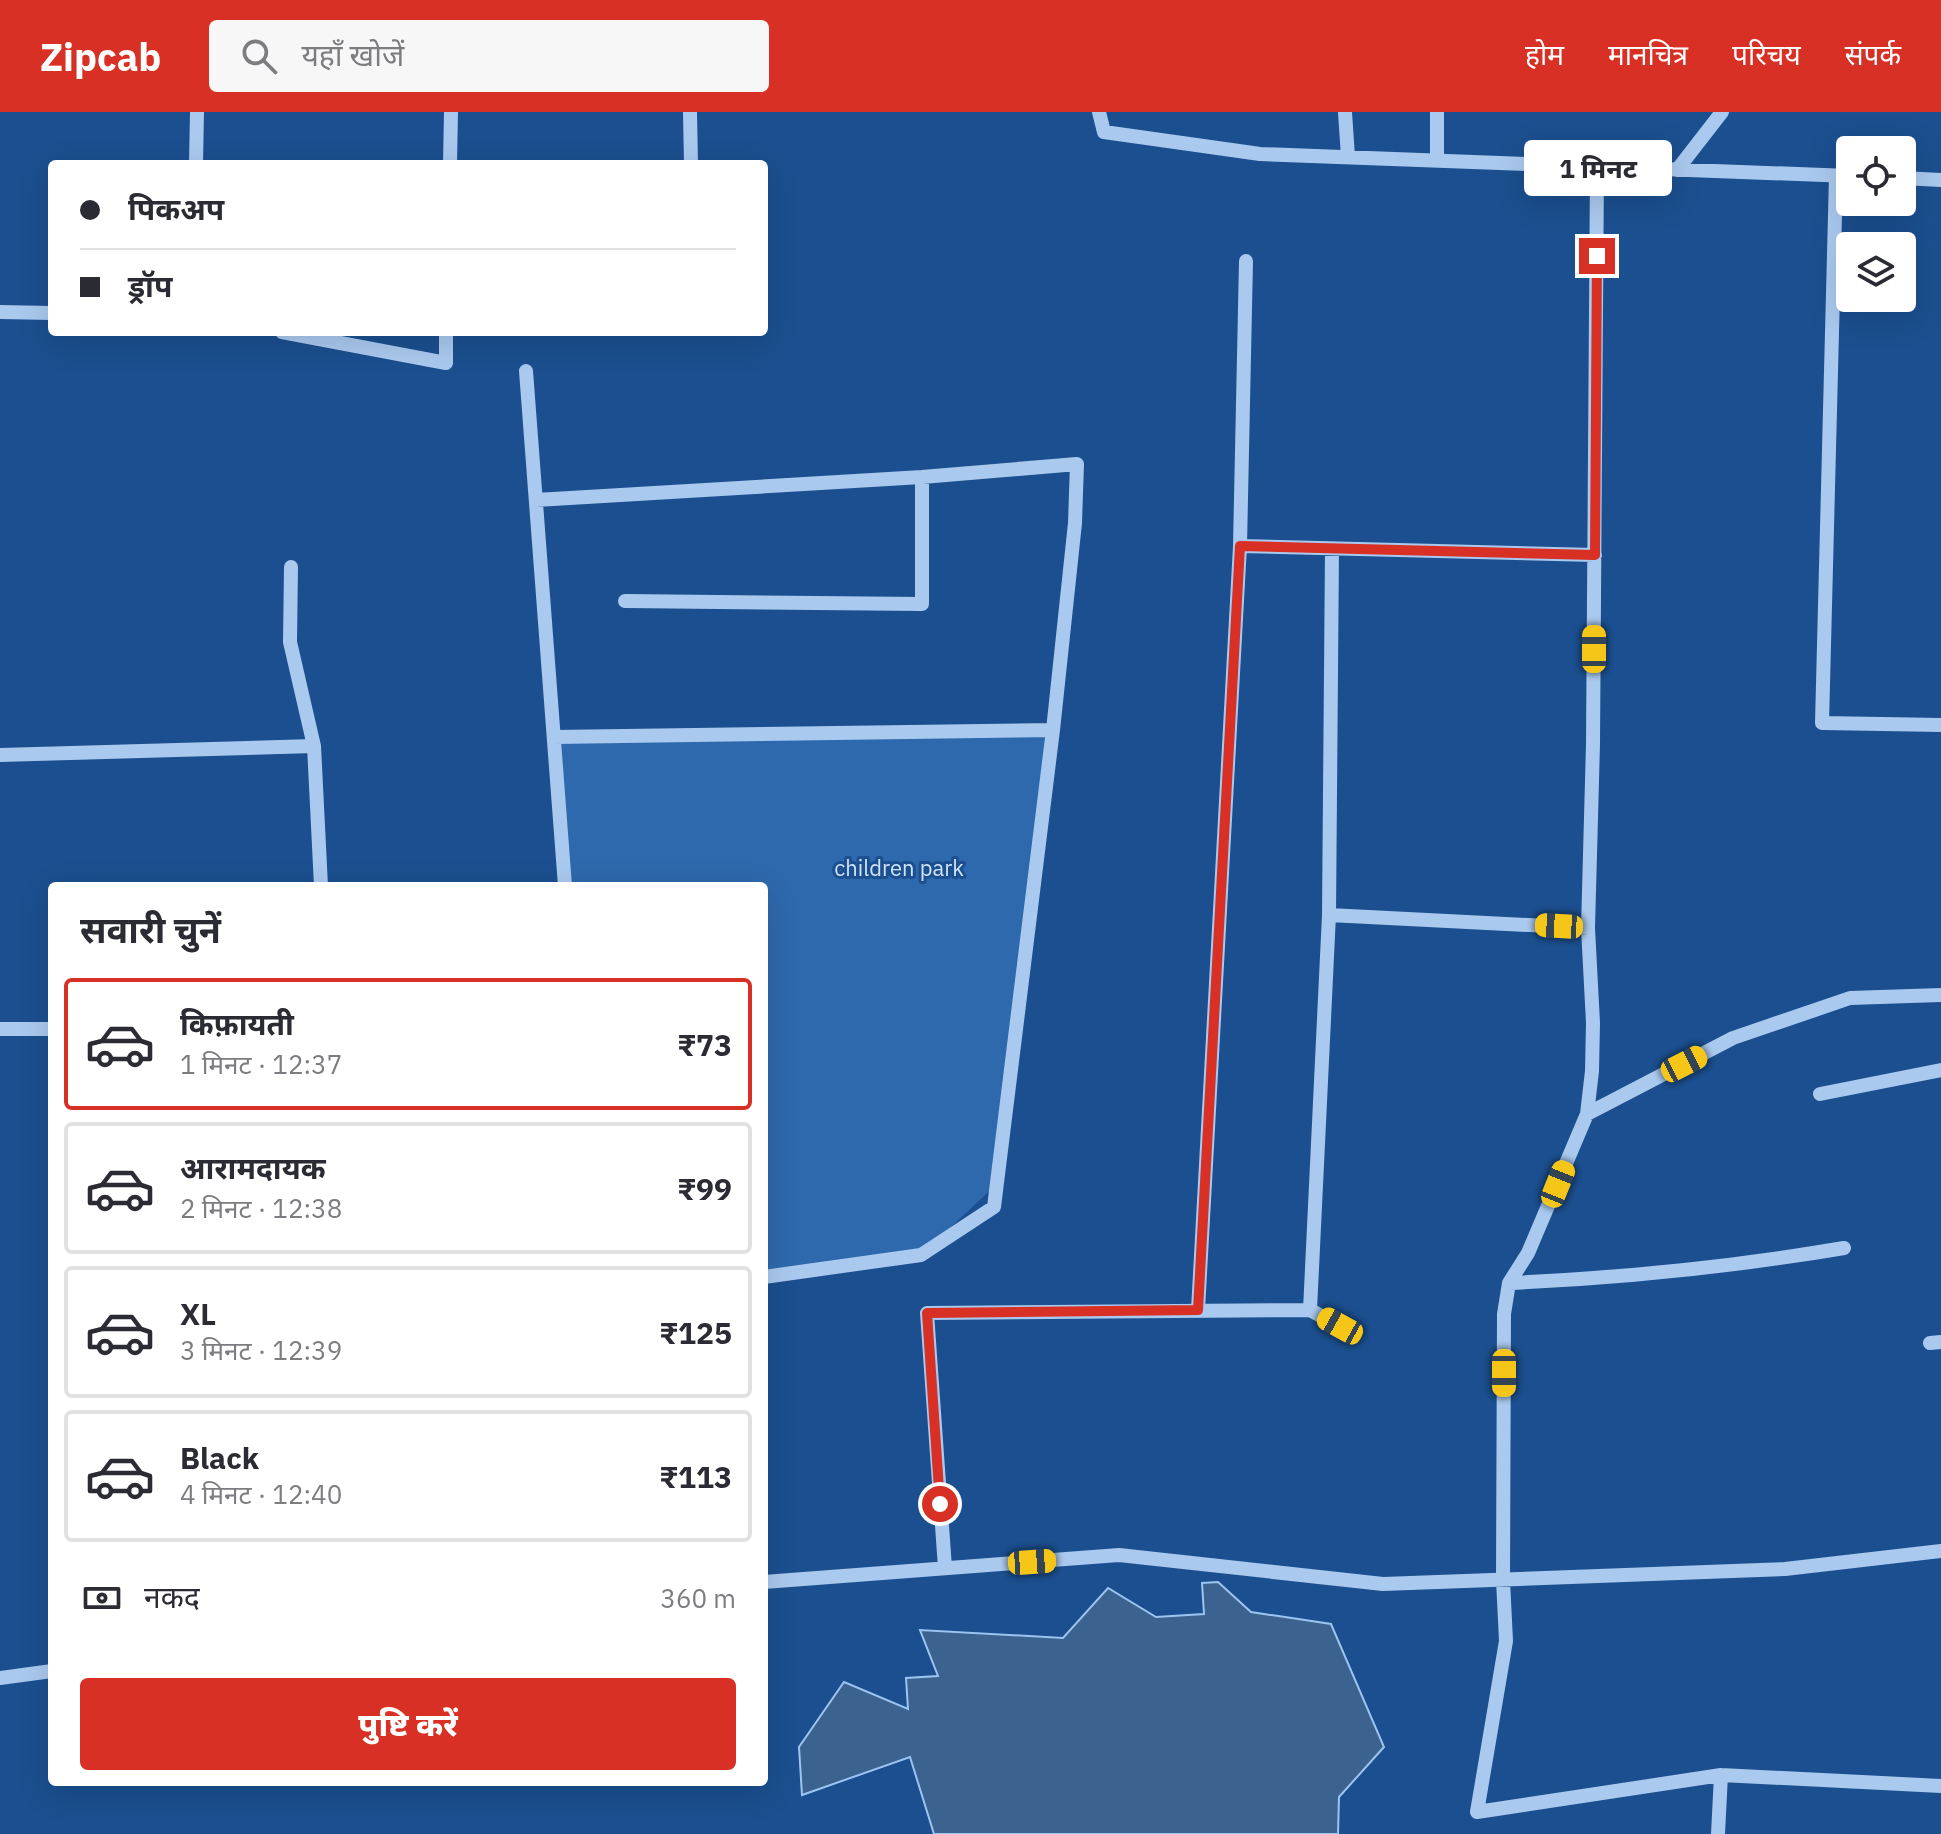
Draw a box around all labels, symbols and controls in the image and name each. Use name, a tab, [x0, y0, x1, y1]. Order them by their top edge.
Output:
search box	[209, 20, 769, 92]
text: Zipcab	[40, 32, 161, 81]
icon: search	[237, 34, 281, 78]
text: यहाँ खोजें	[301, 35, 404, 74]
text: होम	[1525, 36, 1564, 73]
text: मानचित्र	[1608, 36, 1688, 73]
text: परिचय	[1732, 36, 1801, 73]
text: संपर्क	[1845, 36, 1901, 73]
map controls	[1836, 136, 1916, 312]
button: locate	[1836, 136, 1916, 216]
callout: 1 मिनट	[1523, 140, 1671, 196]
text: 1 मिनट	[1559, 151, 1637, 185]
text: पिकअप	[128, 189, 224, 228]
button: layers	[1836, 232, 1916, 312]
route end	[1579, 238, 1615, 274]
text: ड्रॉप	[128, 266, 172, 305]
car	[1582, 625, 1606, 673]
park label: children park	[834, 853, 964, 882]
text: सवारी चुनें	[80, 906, 221, 953]
car	[1534, 913, 1584, 939]
text: किफ़ायती	[180, 1004, 294, 1043]
icon: car	[84, 1008, 156, 1080]
text: ₹73	[677, 1025, 732, 1064]
car	[1657, 1042, 1711, 1086]
text: 1 मिनट · 12:37	[180, 1047, 342, 1081]
text: आरामदायक	[180, 1148, 326, 1187]
icon: car	[84, 1152, 156, 1224]
car	[1538, 1157, 1578, 1211]
text: ₹99	[677, 1169, 732, 1208]
text: 2 मिनट · 12:38	[180, 1191, 342, 1225]
text: XL	[180, 1294, 216, 1333]
icon: car	[84, 1296, 156, 1368]
car	[1313, 1304, 1367, 1348]
text: ₹125	[659, 1313, 732, 1352]
text: 3 मिनट · 12:39	[180, 1333, 342, 1367]
car	[1492, 1349, 1516, 1397]
text: Black	[180, 1438, 259, 1477]
icon: car	[84, 1440, 156, 1512]
text: ₹113	[659, 1457, 732, 1496]
text: 4 मिनट · 12:40	[180, 1477, 342, 1511]
route start	[922, 1486, 958, 1522]
car	[1007, 1548, 1057, 1576]
icon: cash	[80, 1576, 124, 1620]
text: नकद	[144, 1577, 200, 1616]
text: 360 m	[660, 1581, 736, 1615]
button: पुष्टि करें	[80, 1678, 736, 1770]

